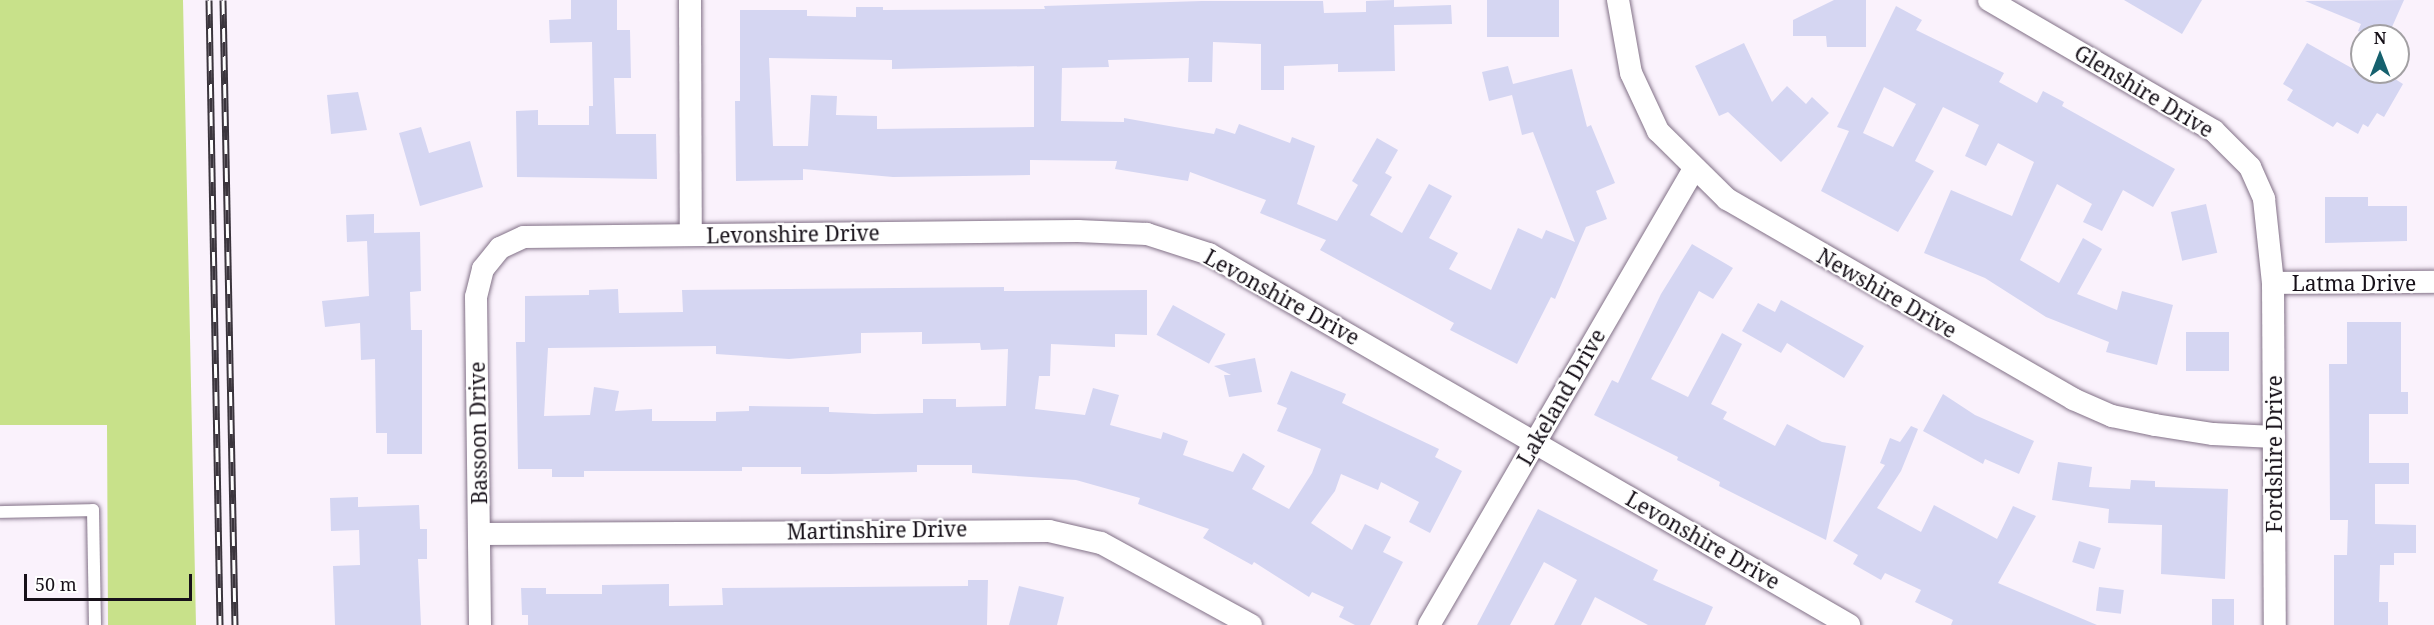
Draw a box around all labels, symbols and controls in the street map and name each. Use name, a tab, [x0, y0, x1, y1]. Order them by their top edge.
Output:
north arrow	[2350, 24, 2410, 84]
text: N	[2374, 27, 2386, 49]
street label: Glenshire Drive	[2070, 40, 2218, 142]
street label: Levonshire Drive	[706, 220, 880, 248]
street label: Newshire Drive	[1813, 243, 1961, 343]
street label: Levonshire Drive	[1200, 244, 1364, 350]
street label: Latma Drive	[2292, 270, 2416, 296]
street label: Lakeland Drive	[1512, 324, 1610, 470]
street label: Bassoon Drive	[464, 361, 492, 505]
street label: Fordshire Drive	[2261, 375, 2287, 533]
street label: Levonshire Drive	[1622, 486, 1784, 594]
street label: Martinshire Drive	[787, 516, 967, 544]
scale bar	[27, 562, 195, 600]
text: 50 m	[35, 572, 77, 596]

